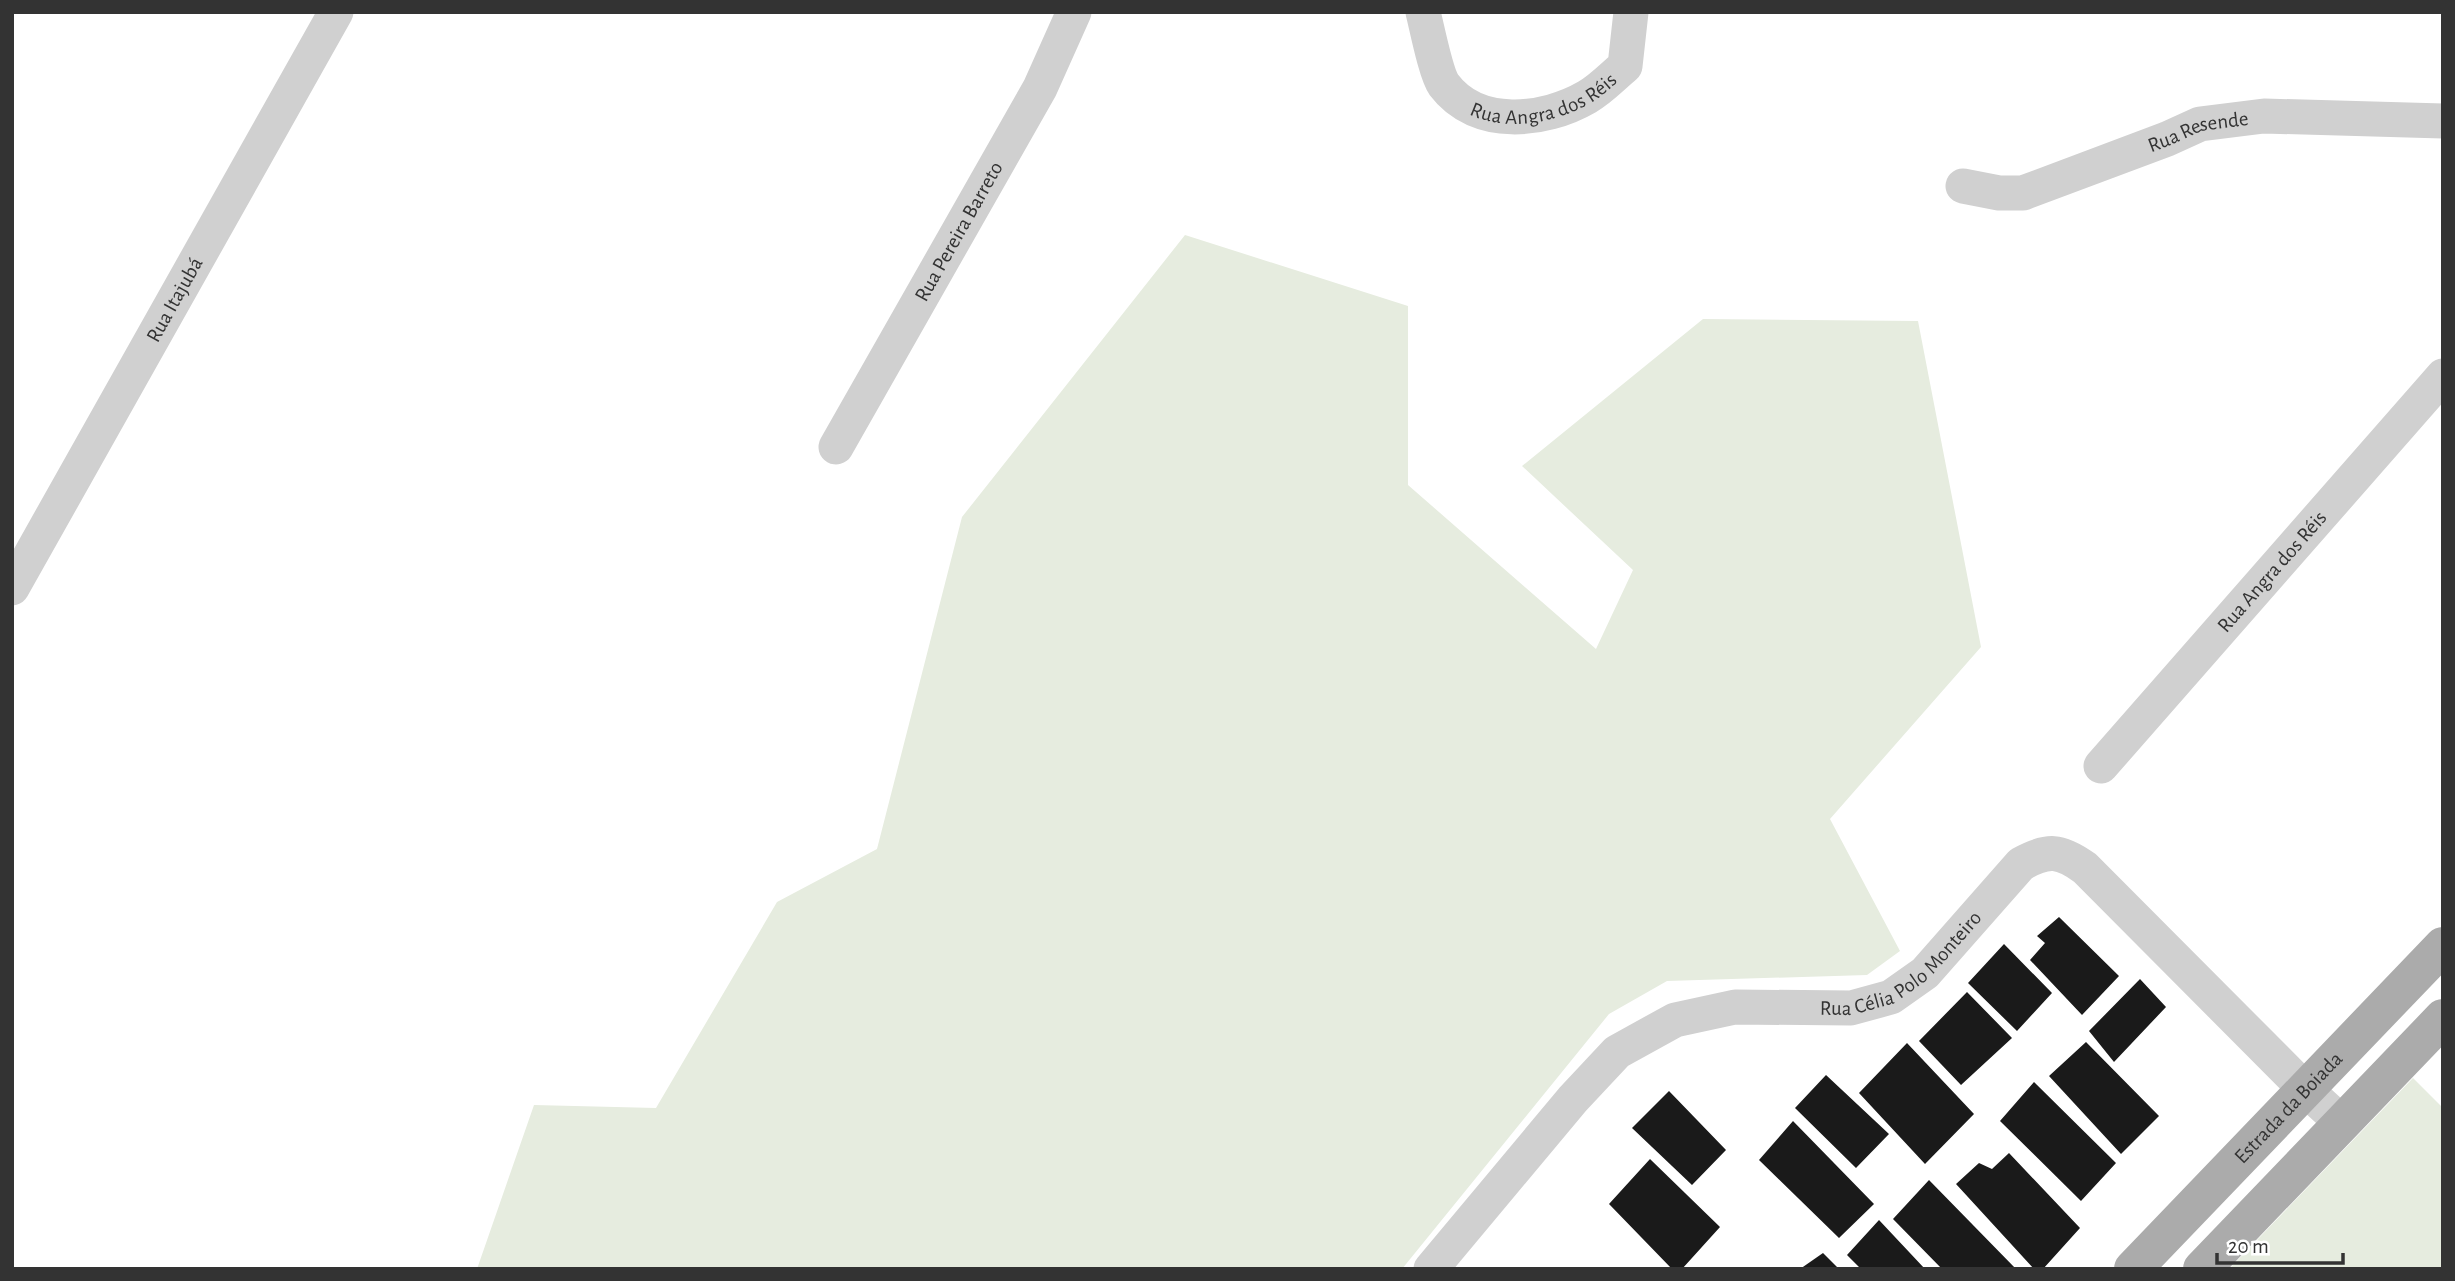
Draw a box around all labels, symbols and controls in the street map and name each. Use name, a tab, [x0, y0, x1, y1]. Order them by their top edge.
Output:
street label: Rua Angra dos Réis	[1467, 69, 1620, 128]
street label: Rua Resende	[2145, 108, 2250, 156]
street label: Rua Pereira Barreto	[911, 158, 1006, 305]
street label: Rua Itajubá	[142, 253, 207, 346]
street label: Rua Angra dos Réis	[2213, 507, 2330, 636]
street label: Rua Célia Polo Monteiro	[1820, 907, 1985, 1019]
street label: Estrada da Boiada	[2230, 1047, 2346, 1167]
scale bar	[2217, 1222, 2343, 1266]
text: 20 m	[2228, 1236, 2269, 1257]

